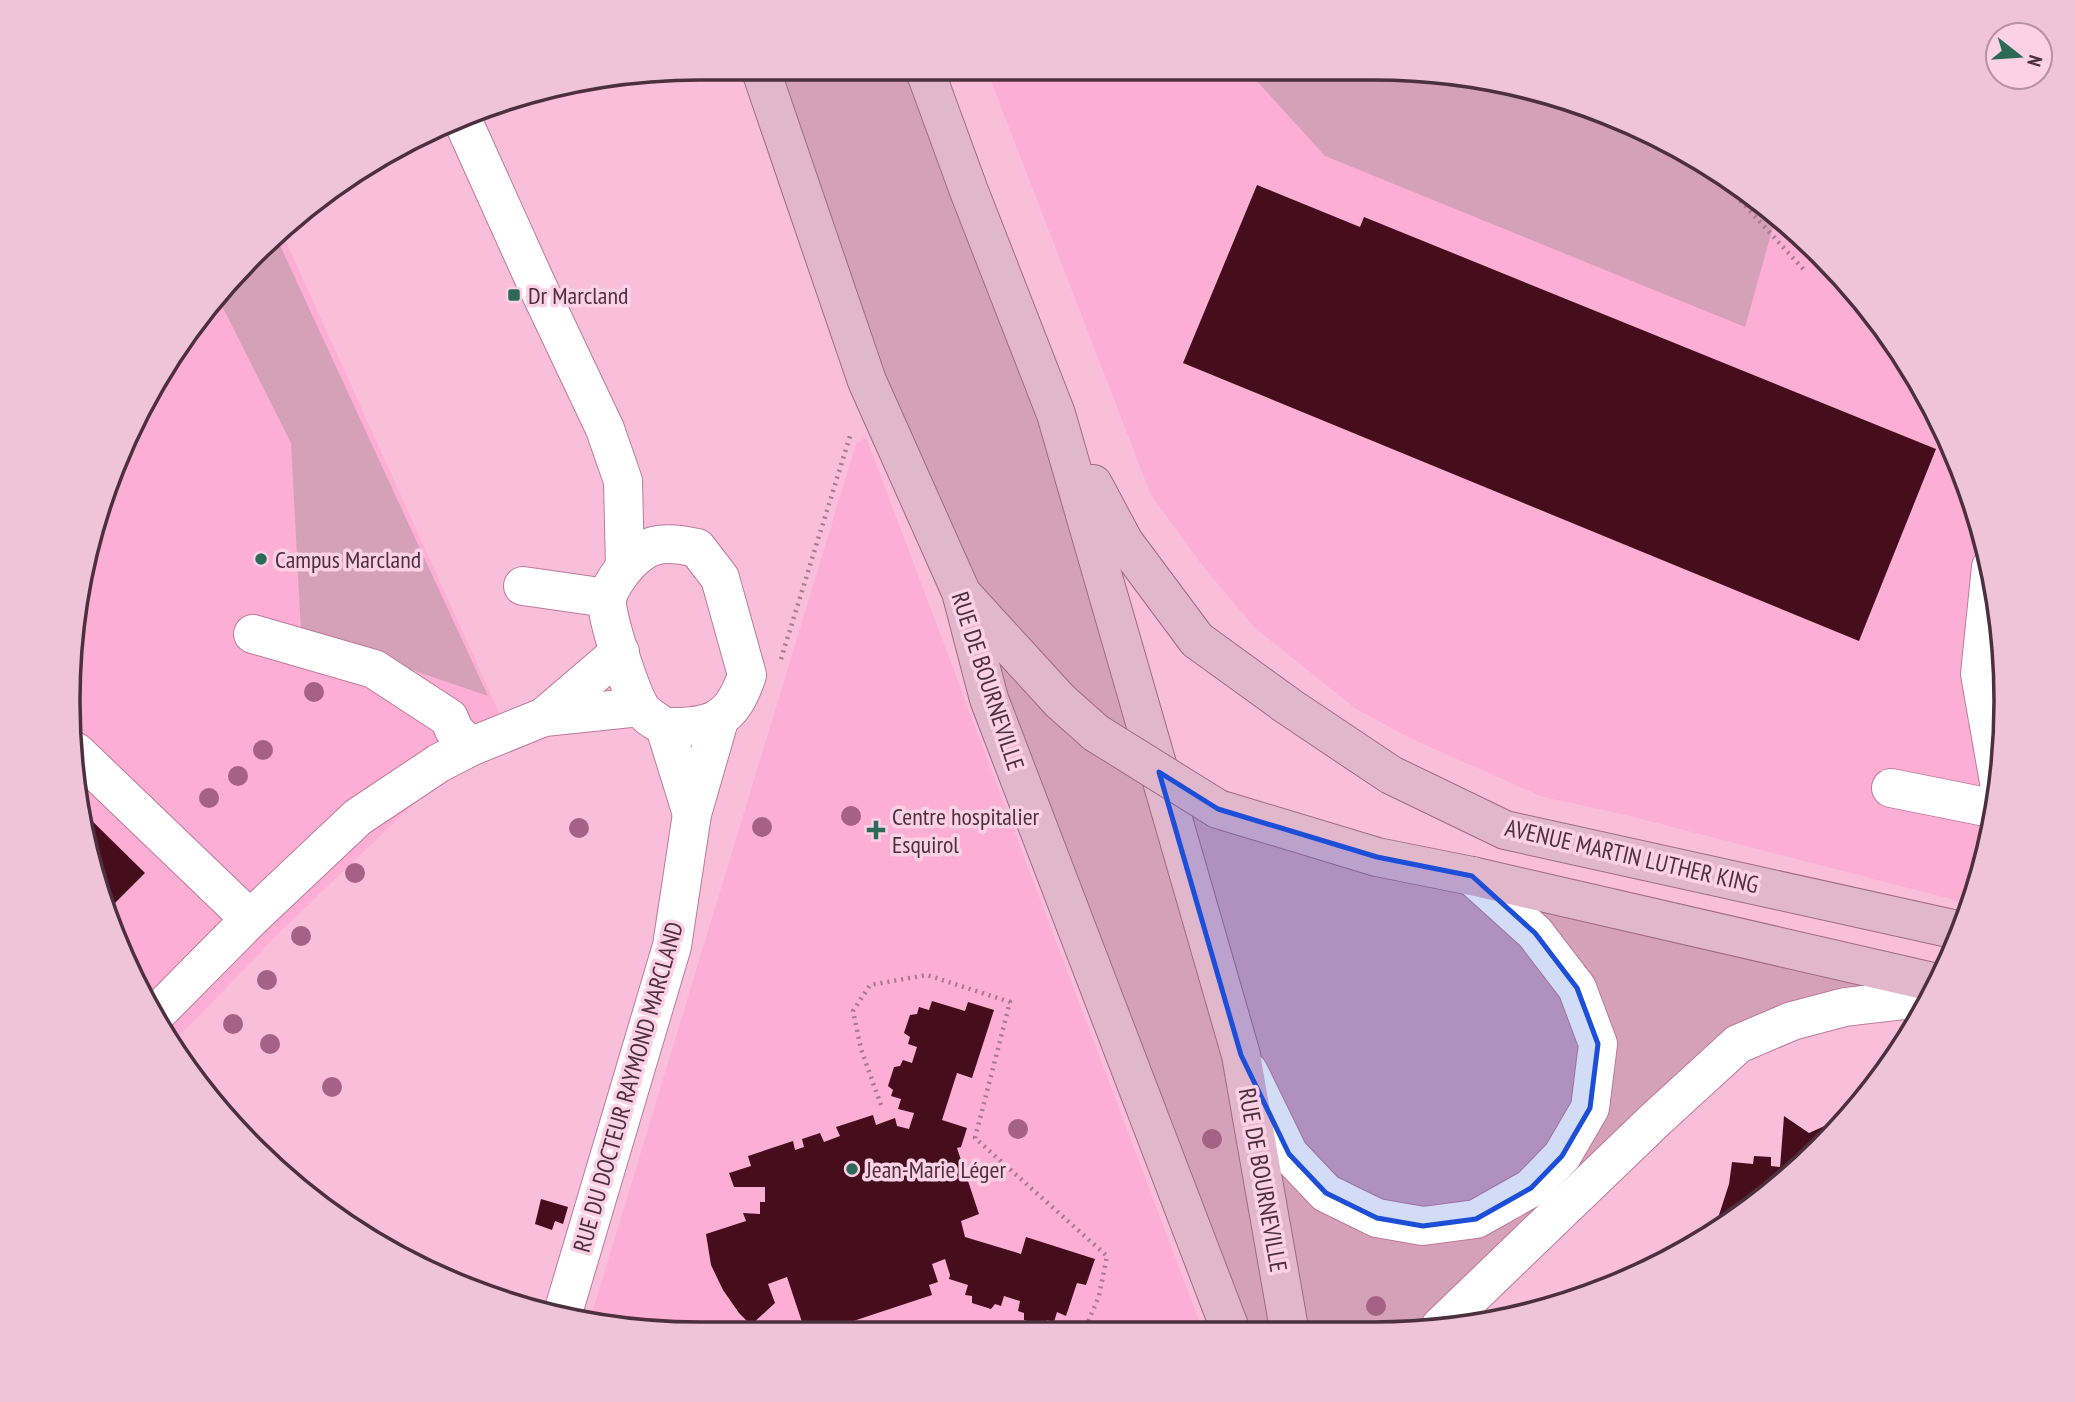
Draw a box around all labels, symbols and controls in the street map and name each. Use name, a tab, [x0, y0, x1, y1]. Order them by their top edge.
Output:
north arrow	[1984, 21, 2054, 91]
text: N	[2022, 53, 2048, 69]
place label: Dr Marcland	[528, 280, 628, 311]
marker: Dr Marcland	[506, 287, 522, 303]
place label: Campus Marcland	[275, 544, 421, 575]
marker: Campus Marcland	[253, 551, 269, 567]
street label: RUE DE BOURNEVILLE	[945, 588, 1031, 774]
place label: Centre hospitalier Esquirol	[892, 801, 1040, 860]
street label: AVENUE MARTIN LUTHER KING	[1502, 812, 1762, 900]
marker: Centre hospitalier Esquirol	[866, 820, 886, 840]
street label: RUE DU DOCTEUR RAYMOND MARCLAND	[566, 918, 690, 1256]
street label: RUE DE BOURNEVILLE	[1232, 1086, 1294, 1274]
place label: Jean-Marie Léger	[865, 1154, 1006, 1185]
marker: Jean-Marie Léger	[844, 1161, 860, 1177]

